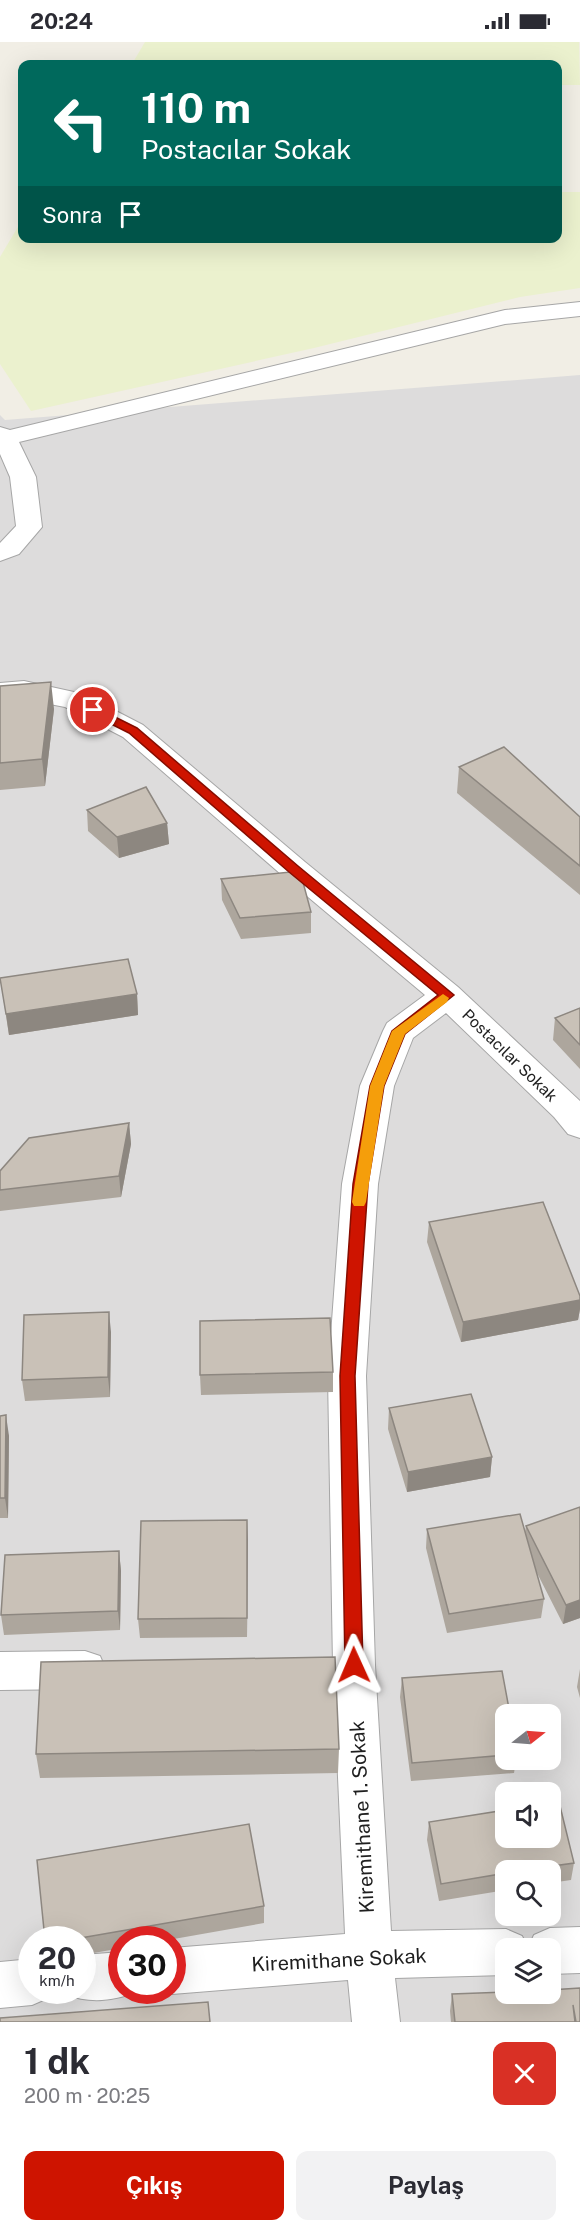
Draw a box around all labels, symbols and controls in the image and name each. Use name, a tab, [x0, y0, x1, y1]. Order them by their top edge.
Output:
text: 20:24	[30, 8, 93, 34]
text: 110 m	[141, 83, 251, 132]
icon: left	[42, 84, 120, 162]
text: Postacılar Sokak	[141, 133, 351, 165]
icon: arrive	[114, 198, 147, 231]
text: Sonra	[42, 202, 102, 228]
pin	[67, 684, 118, 735]
icon: arrive	[76, 693, 109, 726]
street label: Postacılar Sokak	[458, 1005, 561, 1106]
position arrow	[322, 1633, 386, 1697]
north arrow	[495, 1704, 561, 1770]
map controls	[495, 1704, 561, 2004]
street label: Kiremithane 1. Sokak	[345, 1720, 379, 1914]
button: sound	[495, 1782, 561, 1848]
button: search	[495, 1860, 561, 1926]
speed limit sign: 30	[108, 1926, 186, 2004]
button: layers	[495, 1938, 561, 2004]
text: 20	[38, 1940, 76, 1976]
street label: Kiremithane Sokak	[251, 1943, 427, 1977]
text: km/h	[39, 1972, 75, 1989]
text: 1 dk	[24, 2040, 90, 2082]
button: close	[493, 2042, 556, 2105]
text: 200 m · 20:25	[24, 2084, 150, 2108]
button: Çıkış	[24, 2151, 284, 2220]
button: Paylaş	[296, 2151, 556, 2220]

